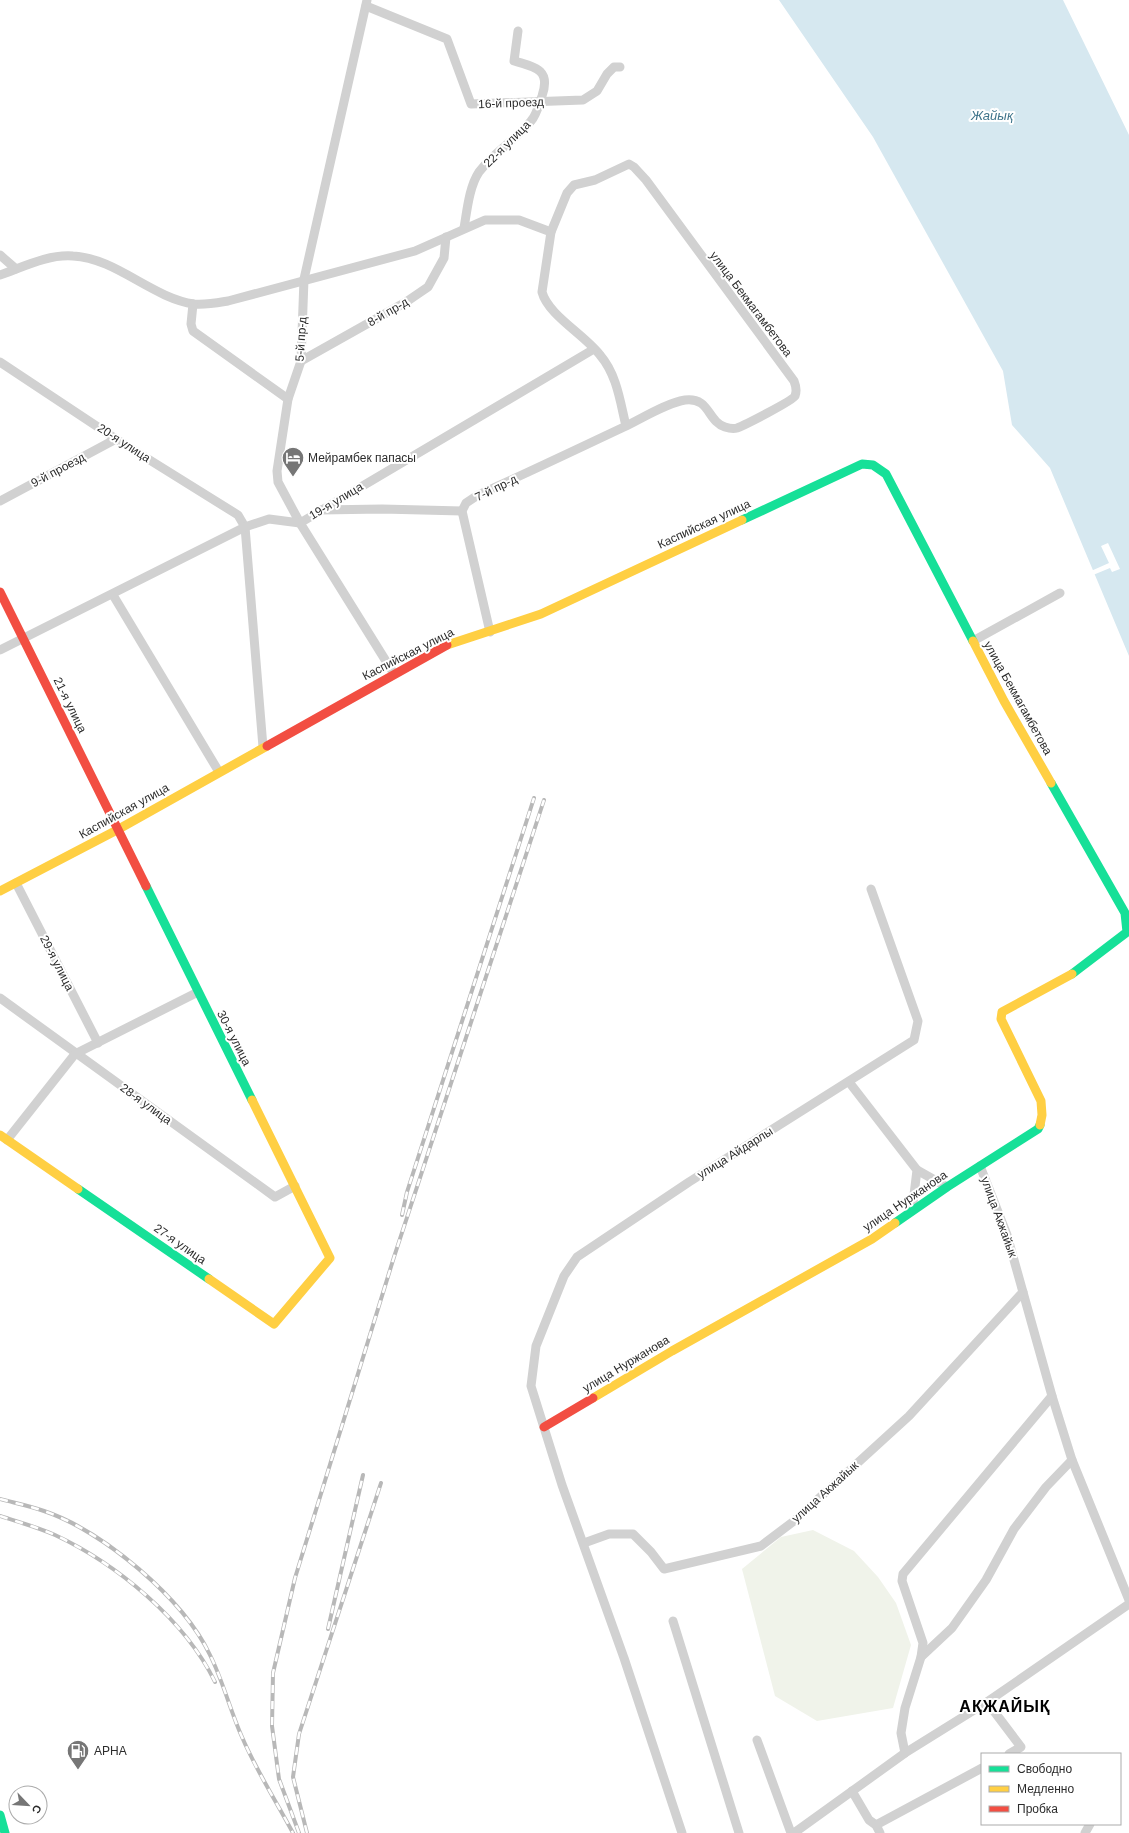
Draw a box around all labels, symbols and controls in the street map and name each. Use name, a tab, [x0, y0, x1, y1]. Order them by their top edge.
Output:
street label: 16-й проезд	[478, 95, 544, 111]
water label: Жайық	[970, 108, 1014, 123]
street label: 22-я улица	[481, 118, 533, 170]
street label: улица Бекмагамбетова	[707, 249, 795, 360]
street label: 8-й пр-д	[365, 295, 411, 329]
street label: 5-й пр-д	[292, 316, 310, 362]
street label: 20-я улица	[95, 421, 153, 465]
hotel icon: Мейрамбек папасы	[280, 445, 306, 478]
street label: 9-й проезд	[29, 450, 87, 490]
place label: Мейрамбек папасы	[308, 451, 416, 465]
street label: 7-й пр-д	[473, 472, 519, 504]
street label: 19-я улица	[307, 479, 366, 522]
street label: Каспийская улица	[655, 496, 753, 552]
street label: Каспийская улица	[360, 625, 456, 683]
street label: улица Бекмагамбетова	[981, 639, 1055, 758]
street label: 21-я улица	[51, 675, 90, 735]
street label: Каспийская улица	[77, 780, 172, 842]
street label: 29-я улица	[37, 933, 77, 993]
street label: 30-я улица	[214, 1008, 254, 1068]
street label: 28-я улица	[118, 1081, 175, 1128]
street label: улица Айдарлы	[695, 1124, 775, 1182]
street label: улица Нуржанова	[860, 1167, 950, 1234]
street label: улица Акжайык	[978, 1175, 1020, 1260]
street label: 27-я улица	[151, 1221, 209, 1267]
street label: улица Нуржанова	[580, 1332, 672, 1395]
street label: улица Акжайык	[789, 1458, 862, 1526]
district label: АҚЖАЙЫҚ	[959, 1697, 1051, 1715]
fuel station icon: АРНА	[65, 1738, 91, 1771]
place label: АРНА	[94, 1744, 127, 1758]
legend	[981, 1753, 1121, 1825]
text: Свободно	[1017, 1762, 1072, 1776]
text: Медленно	[1017, 1782, 1074, 1796]
north arrow	[8, 1785, 48, 1825]
text: Пробка	[1017, 1802, 1058, 1816]
text: С	[30, 1803, 44, 1815]

